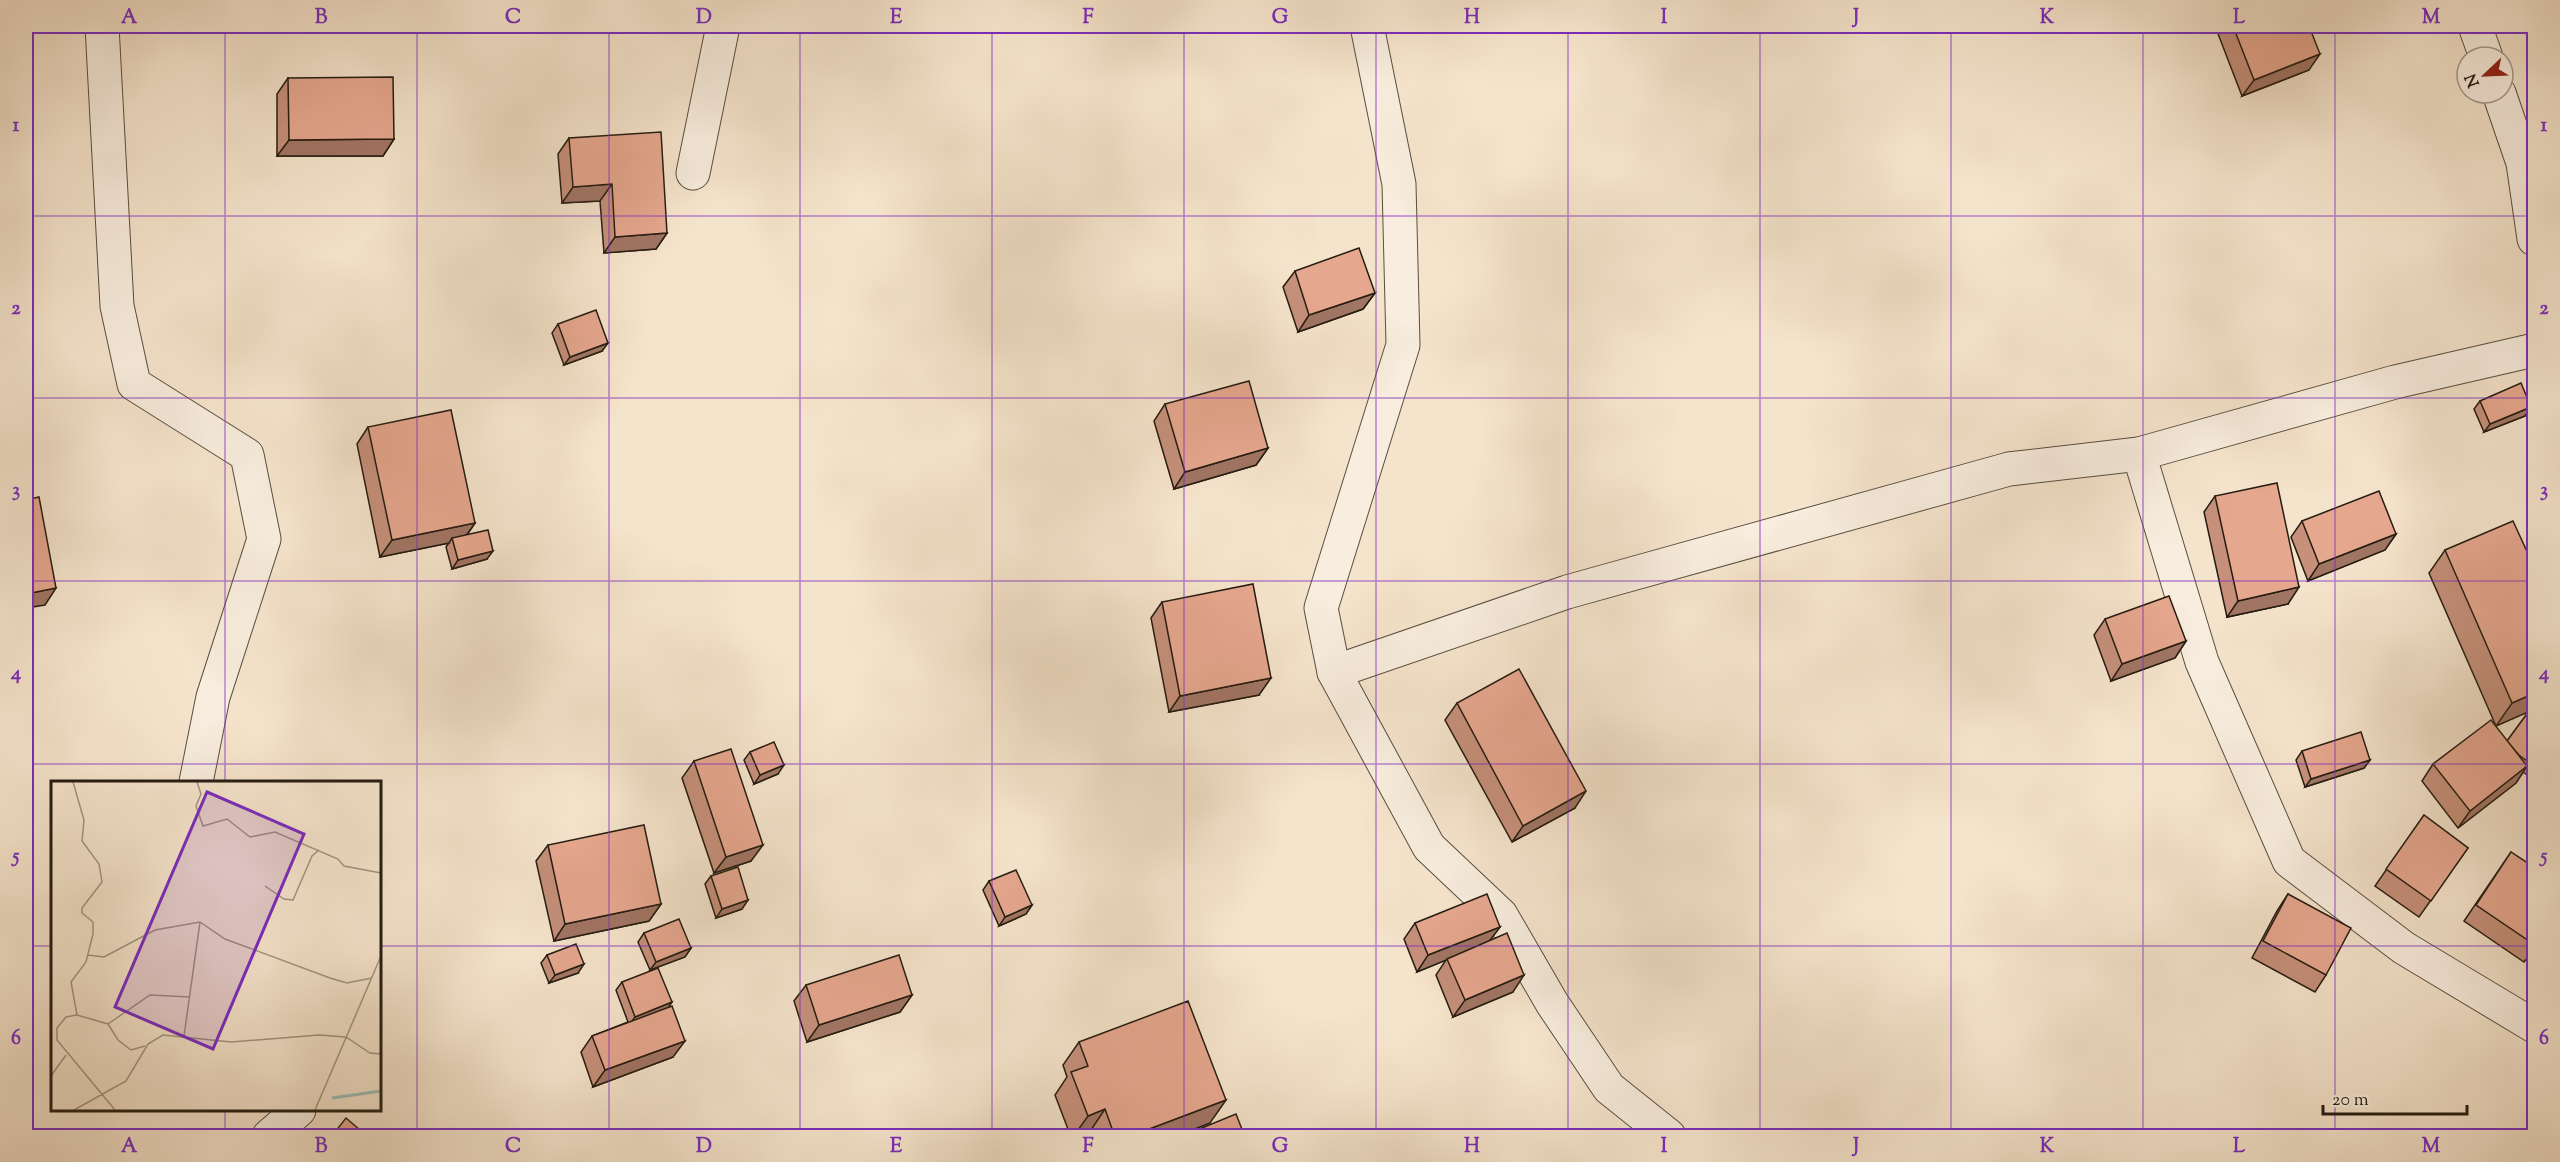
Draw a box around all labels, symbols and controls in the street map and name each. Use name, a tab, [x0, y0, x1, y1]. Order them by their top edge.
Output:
text: A	[121, 4, 138, 33]
text: B	[315, 4, 328, 33]
text: C	[505, 4, 521, 33]
text: D	[696, 4, 712, 33]
text: E	[890, 4, 903, 33]
text: F	[1082, 4, 1094, 33]
text: G	[1272, 4, 1289, 33]
text: H	[1464, 4, 1480, 33]
text: I	[1661, 4, 1668, 33]
text: J	[1851, 4, 1859, 33]
text: K	[2040, 4, 2055, 33]
text: L	[2233, 4, 2246, 33]
text: M	[2422, 4, 2441, 33]
north arrow	[2455, 45, 2515, 105]
text: N	[2460, 69, 2487, 90]
text: 1	[13, 112, 20, 141]
text: 1	[2541, 112, 2548, 141]
text: 2	[11, 295, 21, 324]
text: 2	[2539, 295, 2549, 324]
text: 3	[12, 477, 20, 506]
text: 3	[2540, 477, 2548, 506]
text: 4	[10, 660, 21, 689]
text: 4	[2538, 660, 2549, 689]
inset map	[51, 781, 381, 1111]
text: 5	[11, 843, 20, 872]
text: 5	[2539, 843, 2548, 872]
text: 6	[11, 1025, 21, 1054]
text: 6	[2539, 1025, 2549, 1054]
scale bar	[2323, 1078, 2467, 1116]
text: 20 m	[2332, 1088, 2369, 1114]
text: A	[121, 1133, 138, 1162]
text: B	[315, 1133, 328, 1162]
text: C	[505, 1133, 521, 1162]
text: D	[696, 1133, 712, 1162]
text: E	[890, 1133, 903, 1162]
text: F	[1082, 1133, 1094, 1162]
text: G	[1272, 1133, 1289, 1162]
text: H	[1464, 1133, 1480, 1162]
text: I	[1661, 1133, 1668, 1162]
text: J	[1851, 1133, 1859, 1162]
text: K	[2040, 1133, 2055, 1162]
text: L	[2233, 1133, 2246, 1162]
text: M	[2422, 1133, 2441, 1162]

